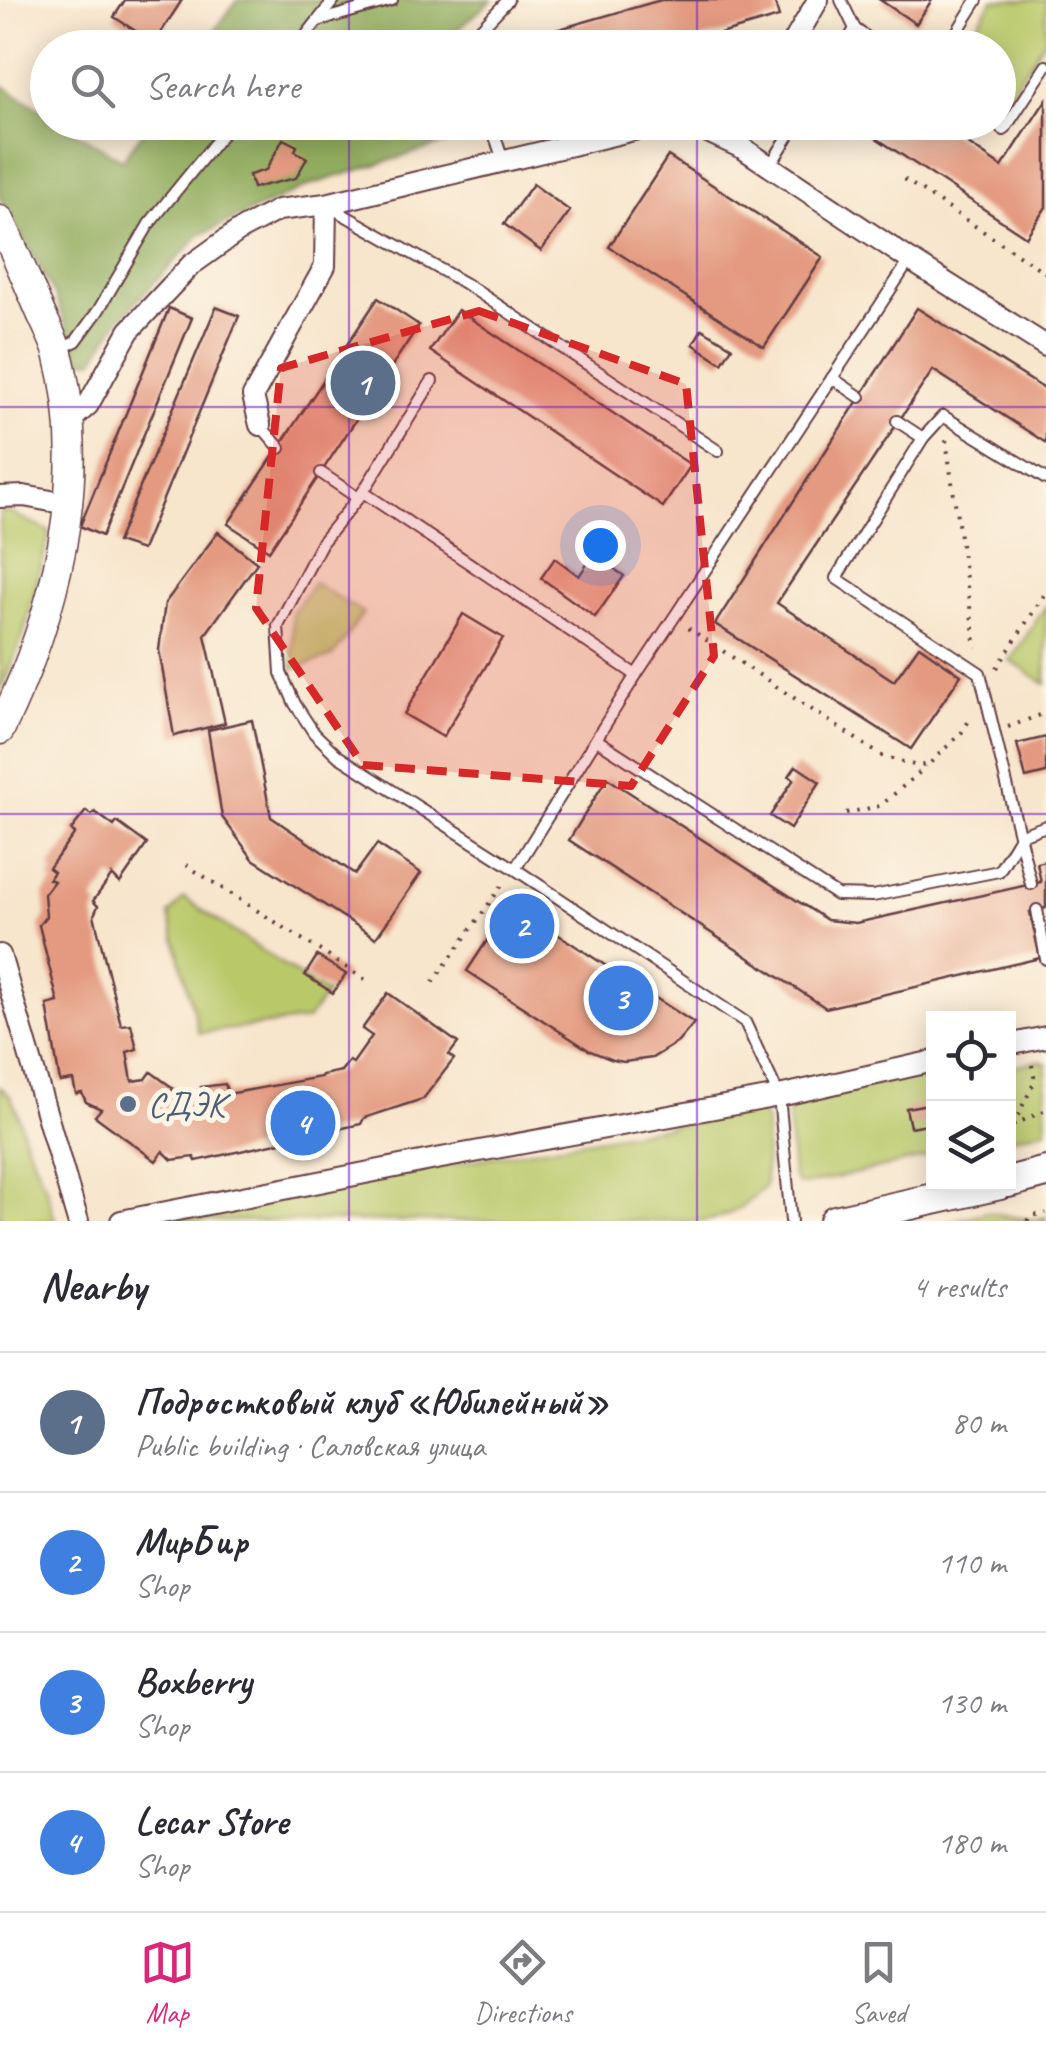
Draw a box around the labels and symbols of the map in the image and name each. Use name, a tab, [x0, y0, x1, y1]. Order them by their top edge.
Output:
pin: 1	[330, 346, 396, 420]
your location	[575, 520, 626, 571]
pin: 2	[490, 888, 554, 964]
pin: 3	[588, 960, 654, 1036]
place label: СДЭК	[148, 1082, 231, 1127]
pin: 4	[270, 1086, 336, 1160]
marker: СДЭК	[117, 1093, 139, 1115]

